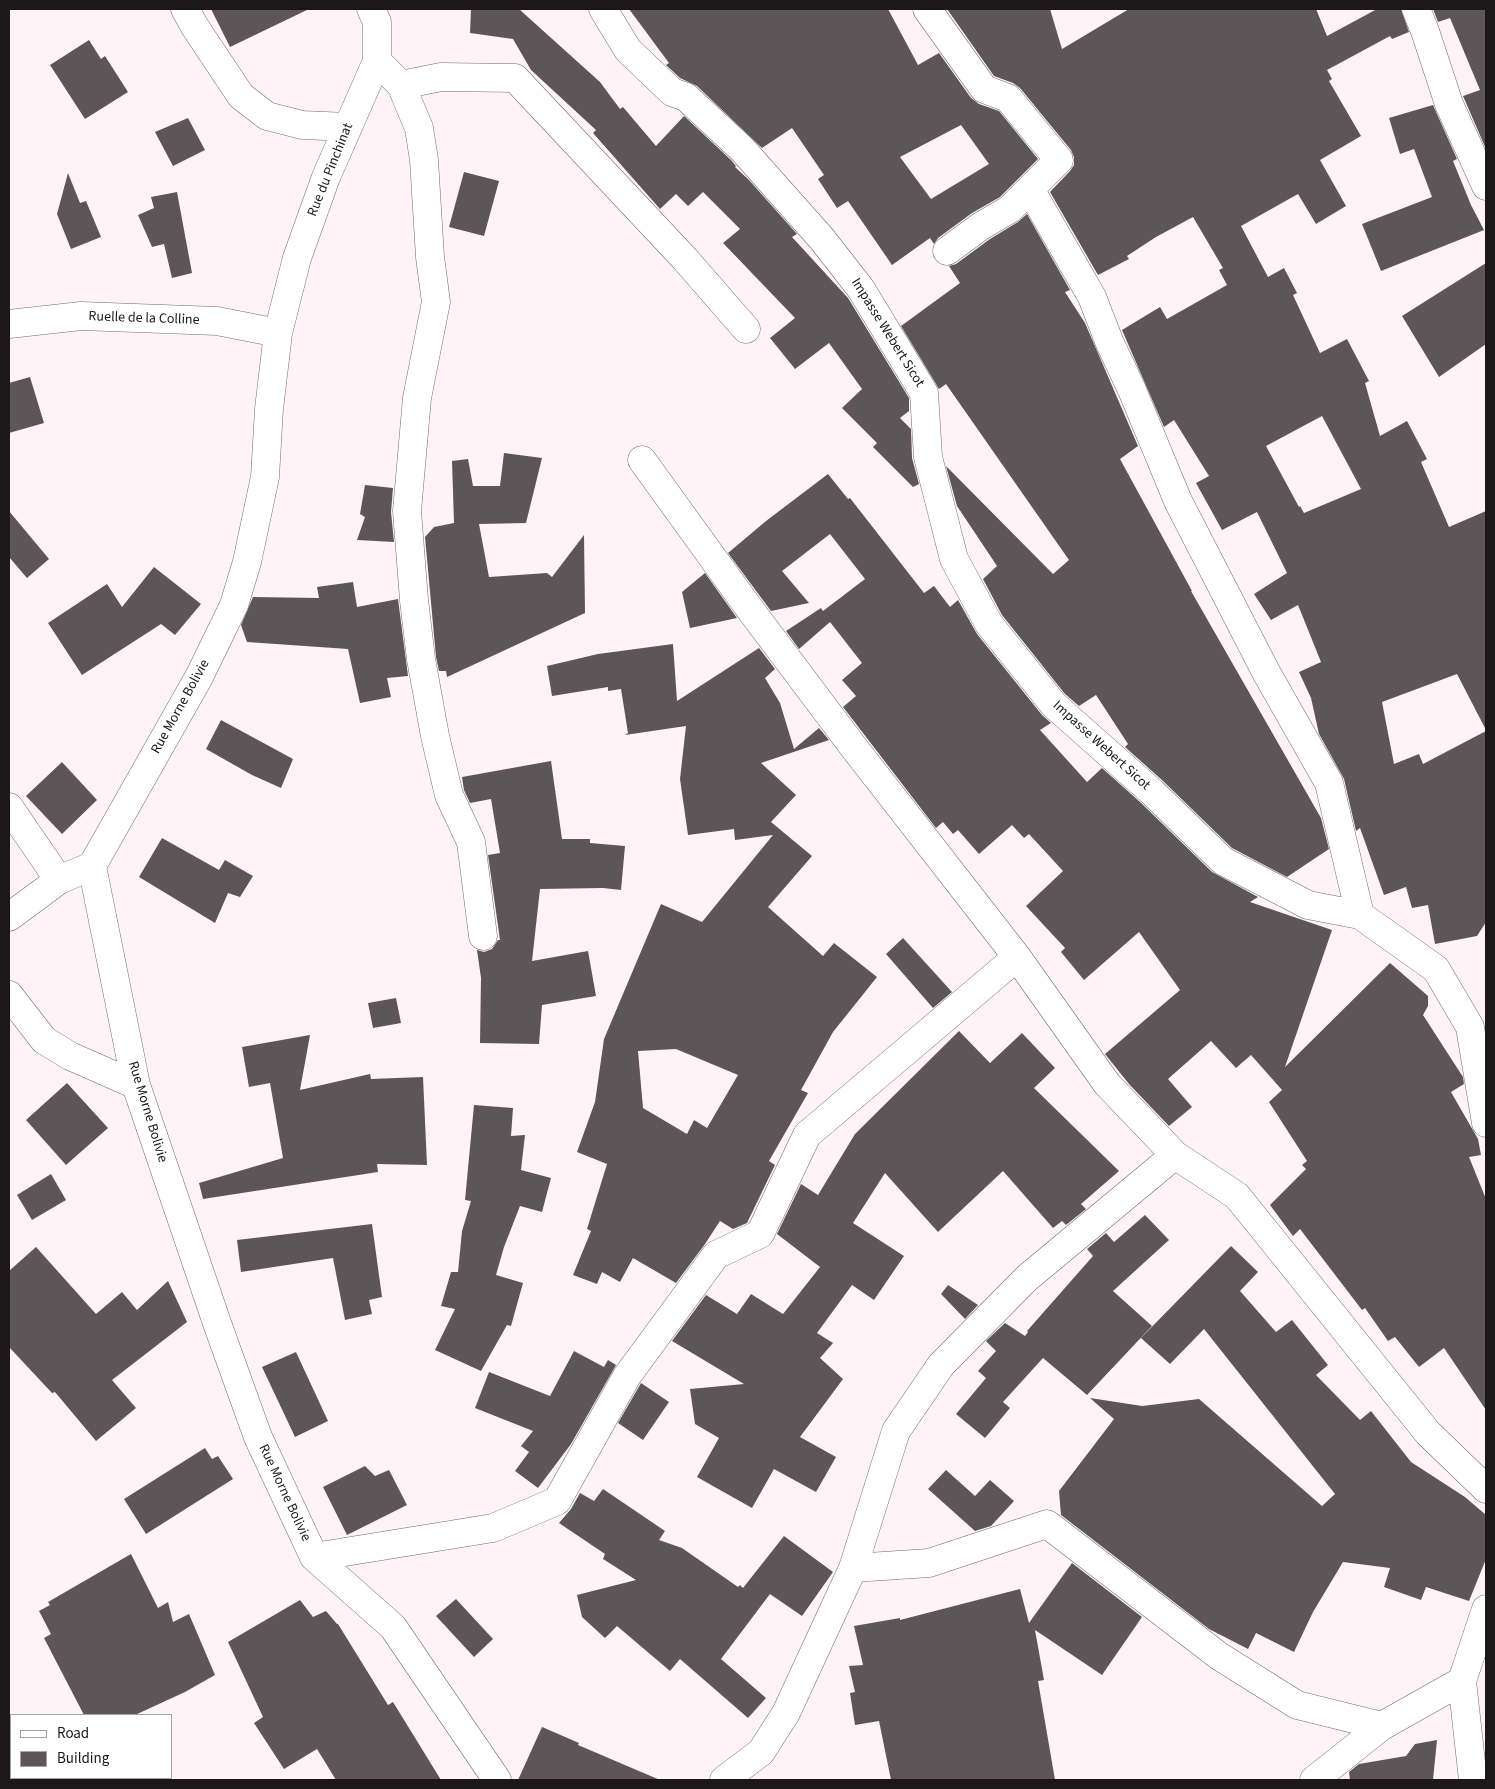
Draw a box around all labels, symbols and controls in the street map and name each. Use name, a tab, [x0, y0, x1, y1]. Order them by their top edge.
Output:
street label: Rue du Pinchinat	[305, 121, 357, 219]
street label: Impasse Webert Sicot	[847, 275, 927, 391]
street label: Ruelle de la Colline	[88, 309, 200, 329]
street label: Rue Morne Bolivie	[148, 657, 214, 757]
street label: Impasse Webert Sicot	[1049, 698, 1153, 794]
street label: Rue Morne Bolivie	[124, 1059, 170, 1165]
street label: Rue Morne Bolivie	[254, 1442, 314, 1544]
legend	[10, 1714, 172, 1779]
text: Road	[57, 1723, 89, 1744]
text: Building	[57, 1748, 109, 1769]

